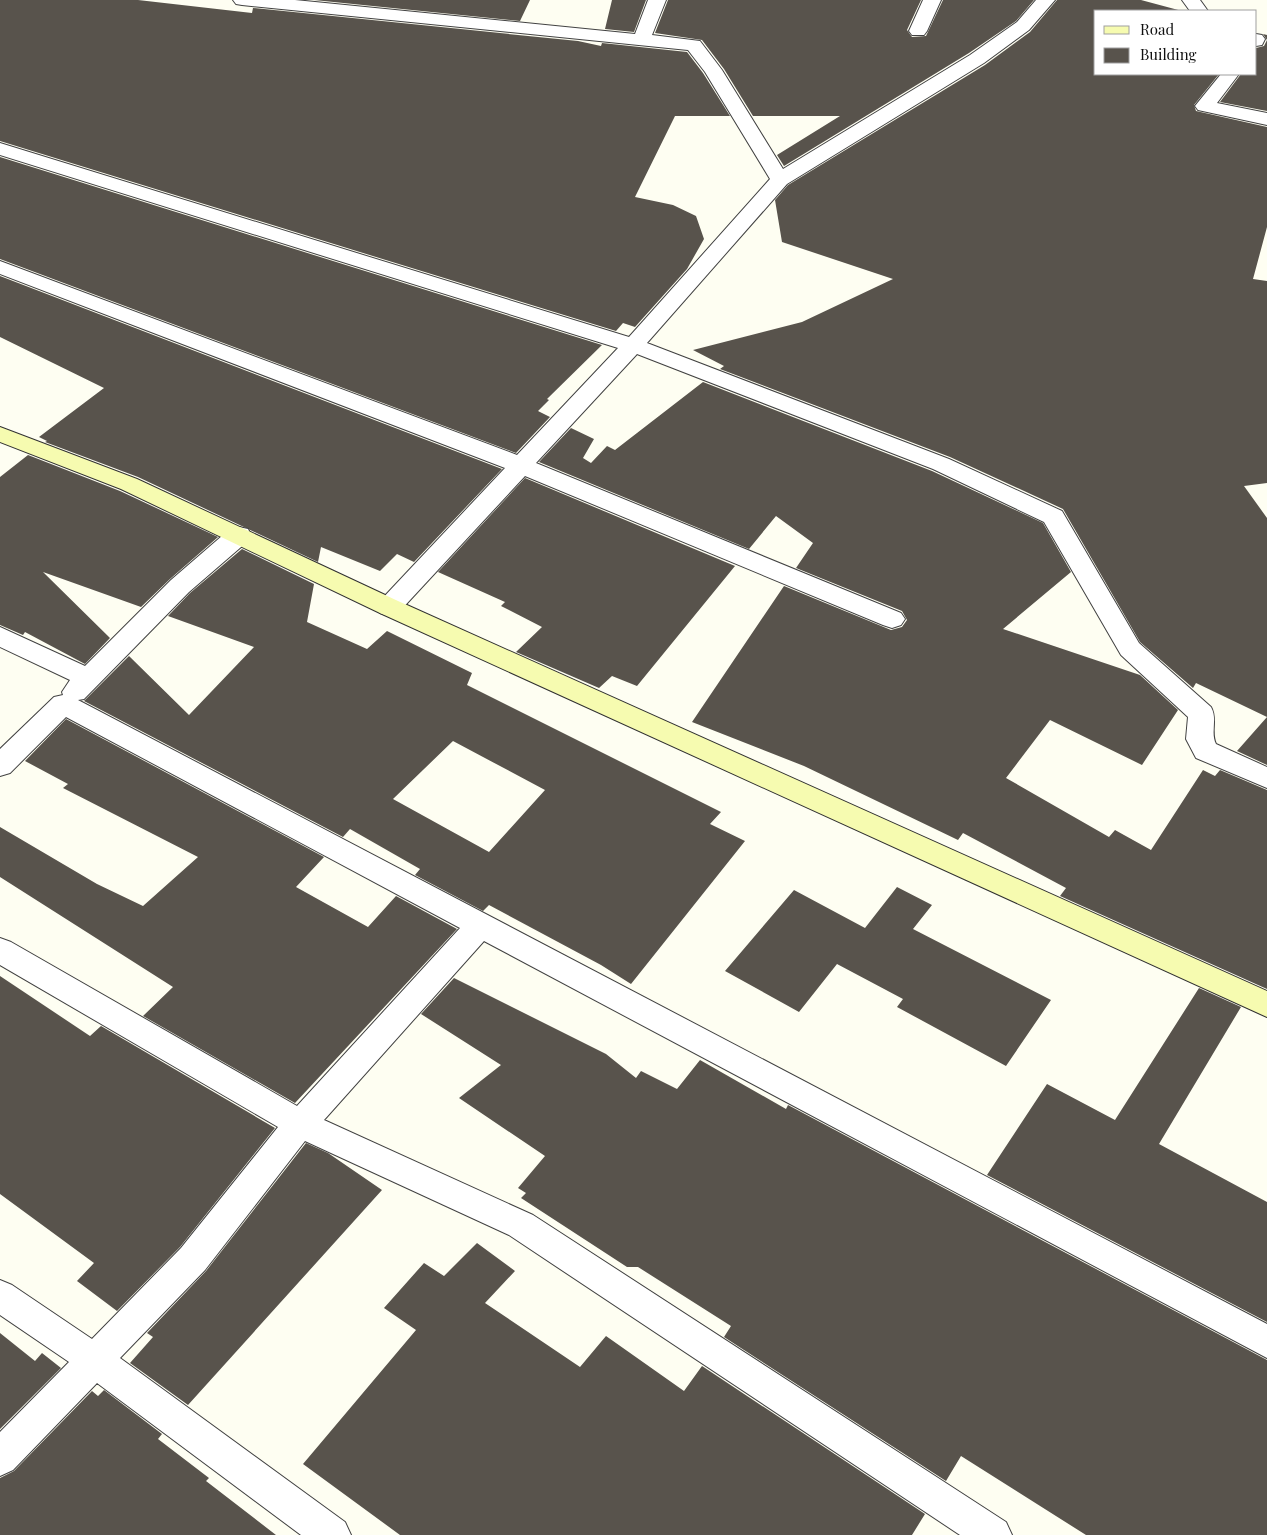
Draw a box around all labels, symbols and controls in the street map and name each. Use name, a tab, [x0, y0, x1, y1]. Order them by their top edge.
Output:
legend	[1094, 10, 1257, 75]
text: Road	[1140, 19, 1174, 39]
text: Building	[1140, 44, 1197, 64]

